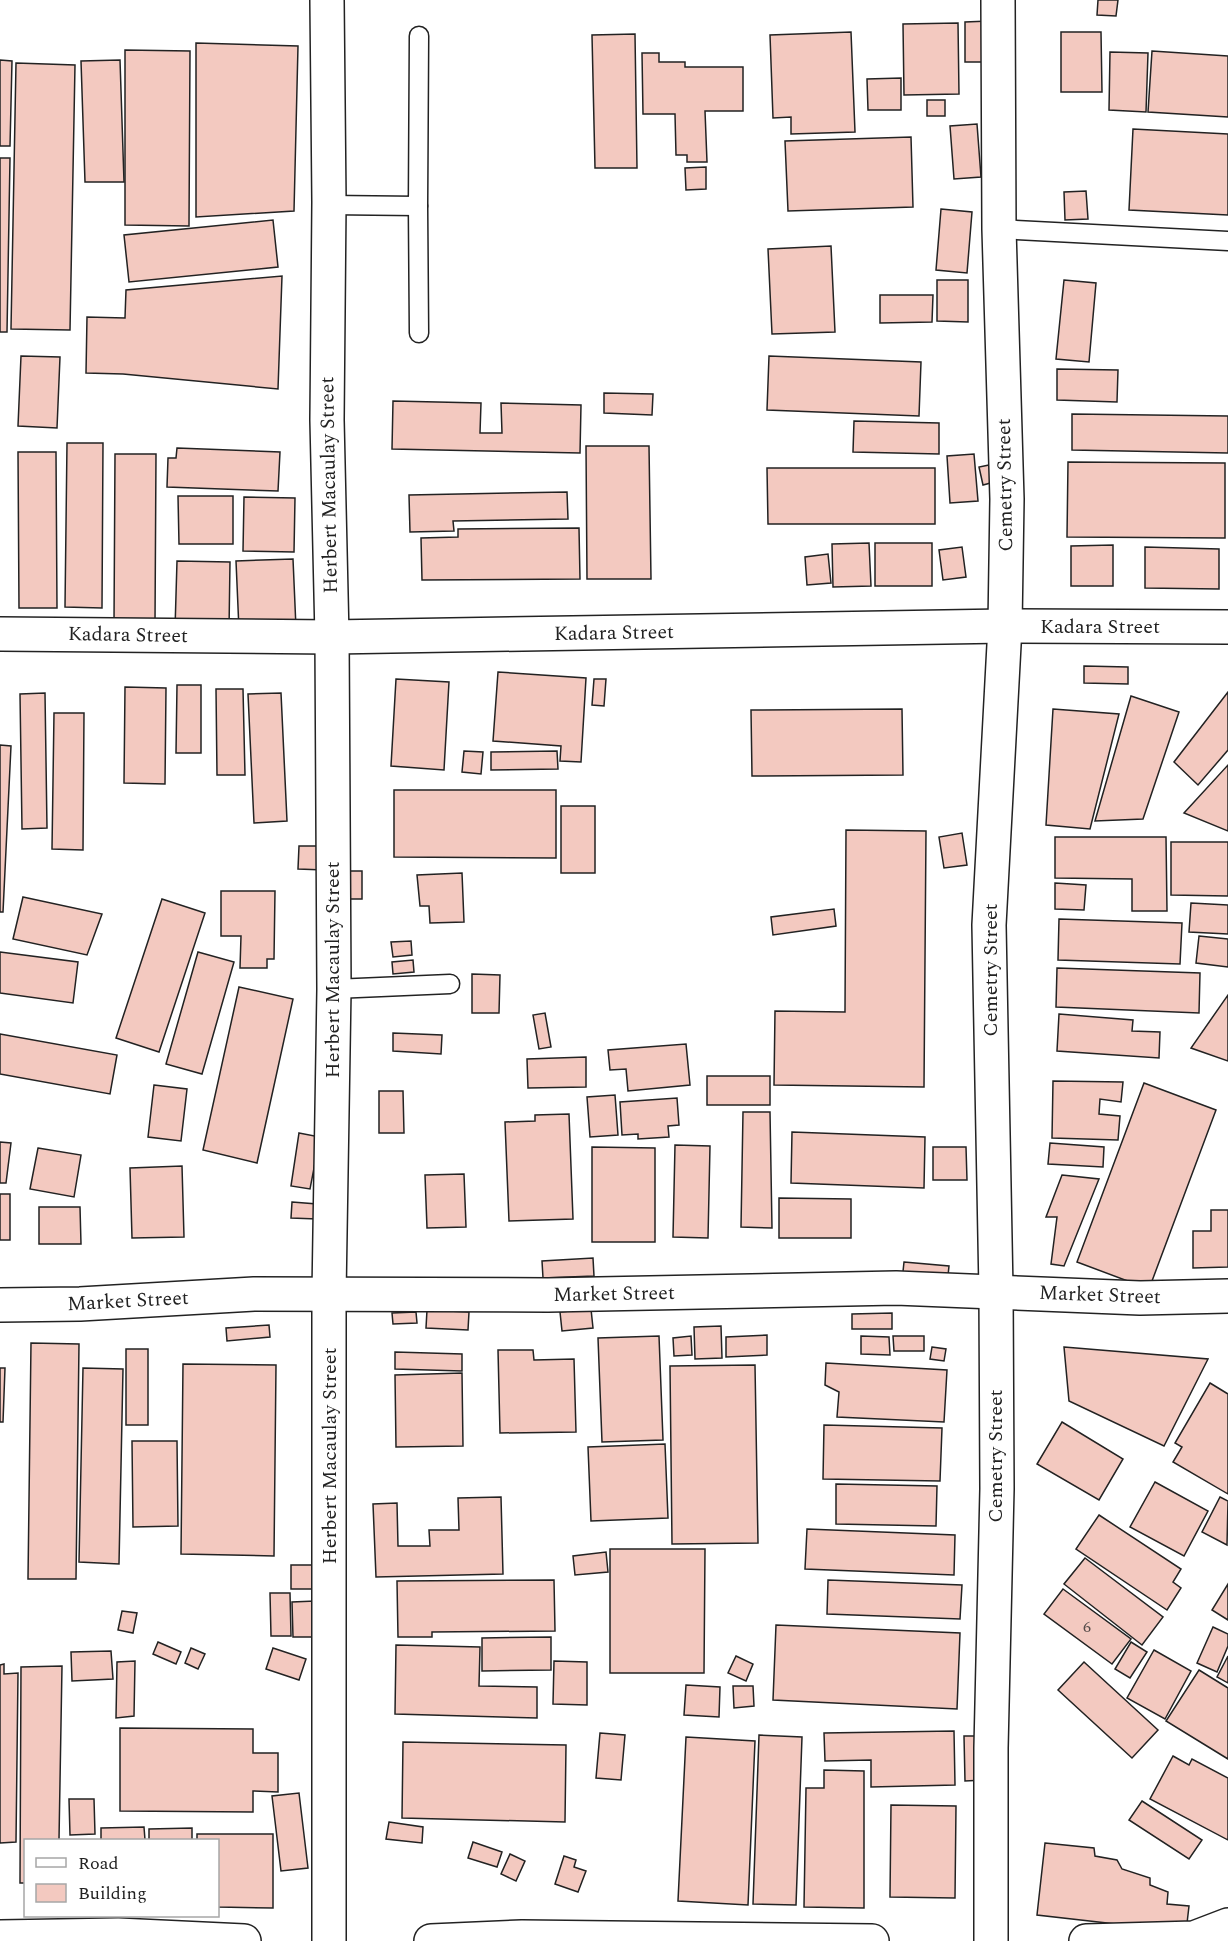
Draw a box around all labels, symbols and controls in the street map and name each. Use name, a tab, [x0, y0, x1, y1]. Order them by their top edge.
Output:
street label: Herbert Macaulay Street	[312, 376, 346, 594]
street label: Cemetry Street	[989, 418, 1021, 552]
street label: Kadara Street	[1040, 612, 1160, 642]
street label: Kadara Street	[554, 617, 674, 649]
street label: Kadara Street	[68, 619, 188, 651]
street label: Herbert Macaulay Street	[318, 862, 348, 1079]
street label: Cemetry Street	[976, 903, 1006, 1037]
street label: Market Street	[553, 1278, 675, 1310]
street label: Market Street	[1039, 1278, 1161, 1312]
street label: Market Street	[66, 1283, 190, 1319]
street label: Herbert Macaulay Street	[315, 1348, 345, 1565]
street label: Cemetry Street	[981, 1389, 1011, 1523]
house number: 6	[1083, 1615, 1091, 1639]
legend	[24, 1839, 219, 1917]
text: Road	[78, 1850, 119, 1877]
text: Building	[78, 1880, 147, 1907]

